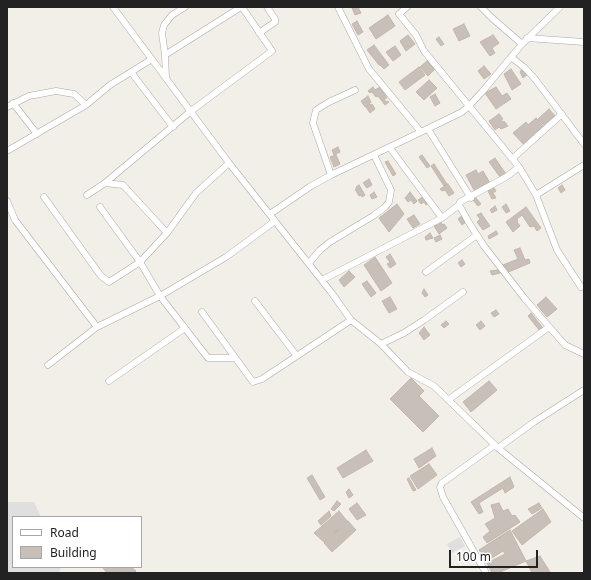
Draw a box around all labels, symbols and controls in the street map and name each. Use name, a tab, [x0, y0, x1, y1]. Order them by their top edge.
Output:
legend	[12, 516, 142, 568]
text: Road	[50, 524, 79, 541]
scale bar	[451, 542, 540, 568]
text: Building	[50, 544, 97, 561]
text: 100 m	[456, 548, 491, 565]

